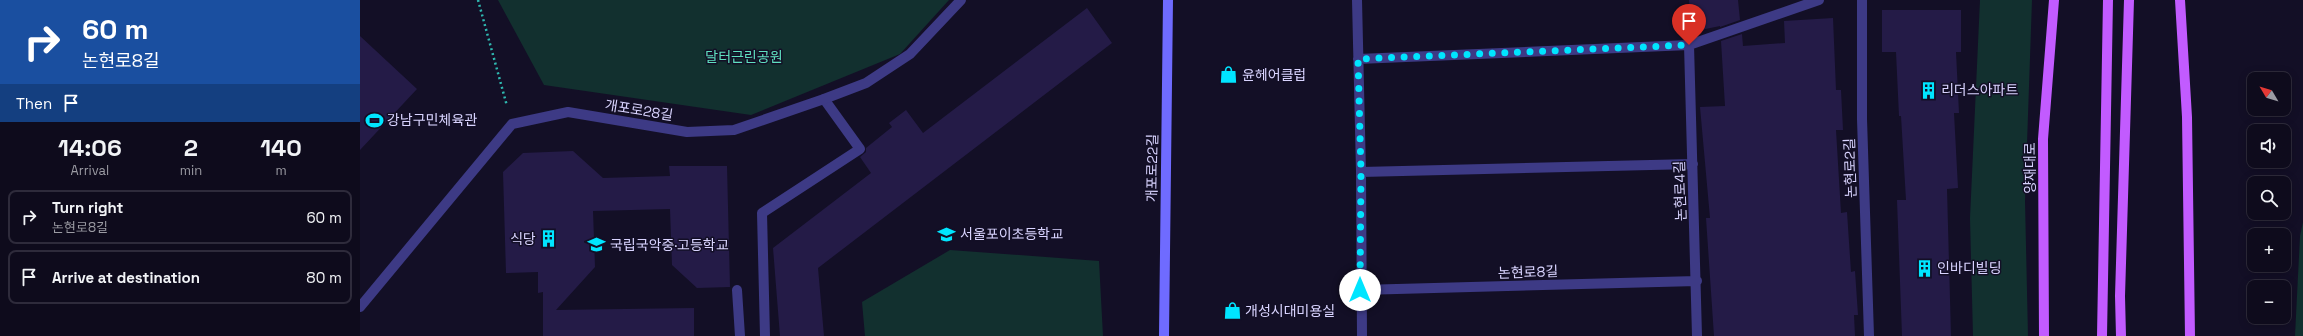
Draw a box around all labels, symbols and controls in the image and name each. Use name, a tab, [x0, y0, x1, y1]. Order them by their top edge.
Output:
pin	[1672, 4, 1706, 45]
icon: arrive	[1678, 10, 1700, 32]
text: 60 m	[82, 11, 148, 47]
icon: right	[16, 16, 68, 68]
park label: 달터근린공원	[705, 48, 783, 66]
text: 논현로8길	[82, 49, 159, 72]
shop icon: 윤헤어클럽	[1219, 65, 1239, 85]
place label: 윤헤어클럽	[1242, 66, 1306, 84]
north arrow	[2247, 72, 2291, 116]
map controls	[2247, 72, 2291, 324]
building icon: 리더스아파트	[1918, 80, 1938, 100]
place label: 리더스아파트	[1941, 81, 2018, 99]
icon: arrive	[60, 92, 82, 114]
text: Then	[16, 94, 52, 113]
street label: 개포로28길	[604, 96, 674, 124]
sports icon: 강남구민체육관	[364, 110, 384, 130]
place label: 강남구민체육관	[387, 111, 477, 129]
button: sound	[2247, 124, 2291, 168]
text: 14:06	[58, 132, 122, 163]
text: 2	[184, 132, 198, 163]
text: 140	[260, 132, 302, 163]
street label: 개포로22길	[1142, 134, 1162, 202]
street label: 논현로2길	[1840, 138, 1860, 198]
street label: 양재대로	[2021, 142, 2039, 194]
street label: 논현로4길	[1670, 161, 1690, 221]
text: Arrival	[71, 162, 109, 179]
text: min	[180, 162, 202, 179]
text: m	[275, 162, 287, 179]
button: search	[2247, 176, 2291, 220]
text: Turn right	[52, 198, 123, 217]
icon: right	[18, 206, 40, 228]
text: 60 m	[306, 208, 342, 227]
text: 논현로8길	[52, 219, 108, 236]
school or university icon: 서울포이초등학교	[937, 224, 957, 244]
place label: 서울포이초등학교	[960, 225, 1063, 243]
button: +	[2247, 228, 2291, 272]
building icon: 식당	[539, 229, 559, 249]
place label: 식당	[510, 230, 536, 248]
school or university icon: 국립국악중·고등학교	[587, 235, 607, 255]
place label: 국립국악중·고등학교	[610, 236, 729, 254]
building icon: 인바디빌딩	[1914, 258, 1934, 278]
place label: 인바디빌딩	[1937, 259, 2001, 277]
street label: 논현로8길	[1498, 262, 1558, 282]
icon: arrive	[18, 266, 40, 288]
text: Arrive at destination	[52, 268, 200, 287]
text: 80 m	[306, 268, 342, 287]
position arrow	[1339, 269, 1381, 311]
button: −	[2247, 280, 2291, 324]
shop icon: 개성시대미용실	[1222, 301, 1242, 321]
place label: 개성시대미용실	[1245, 302, 1335, 320]

